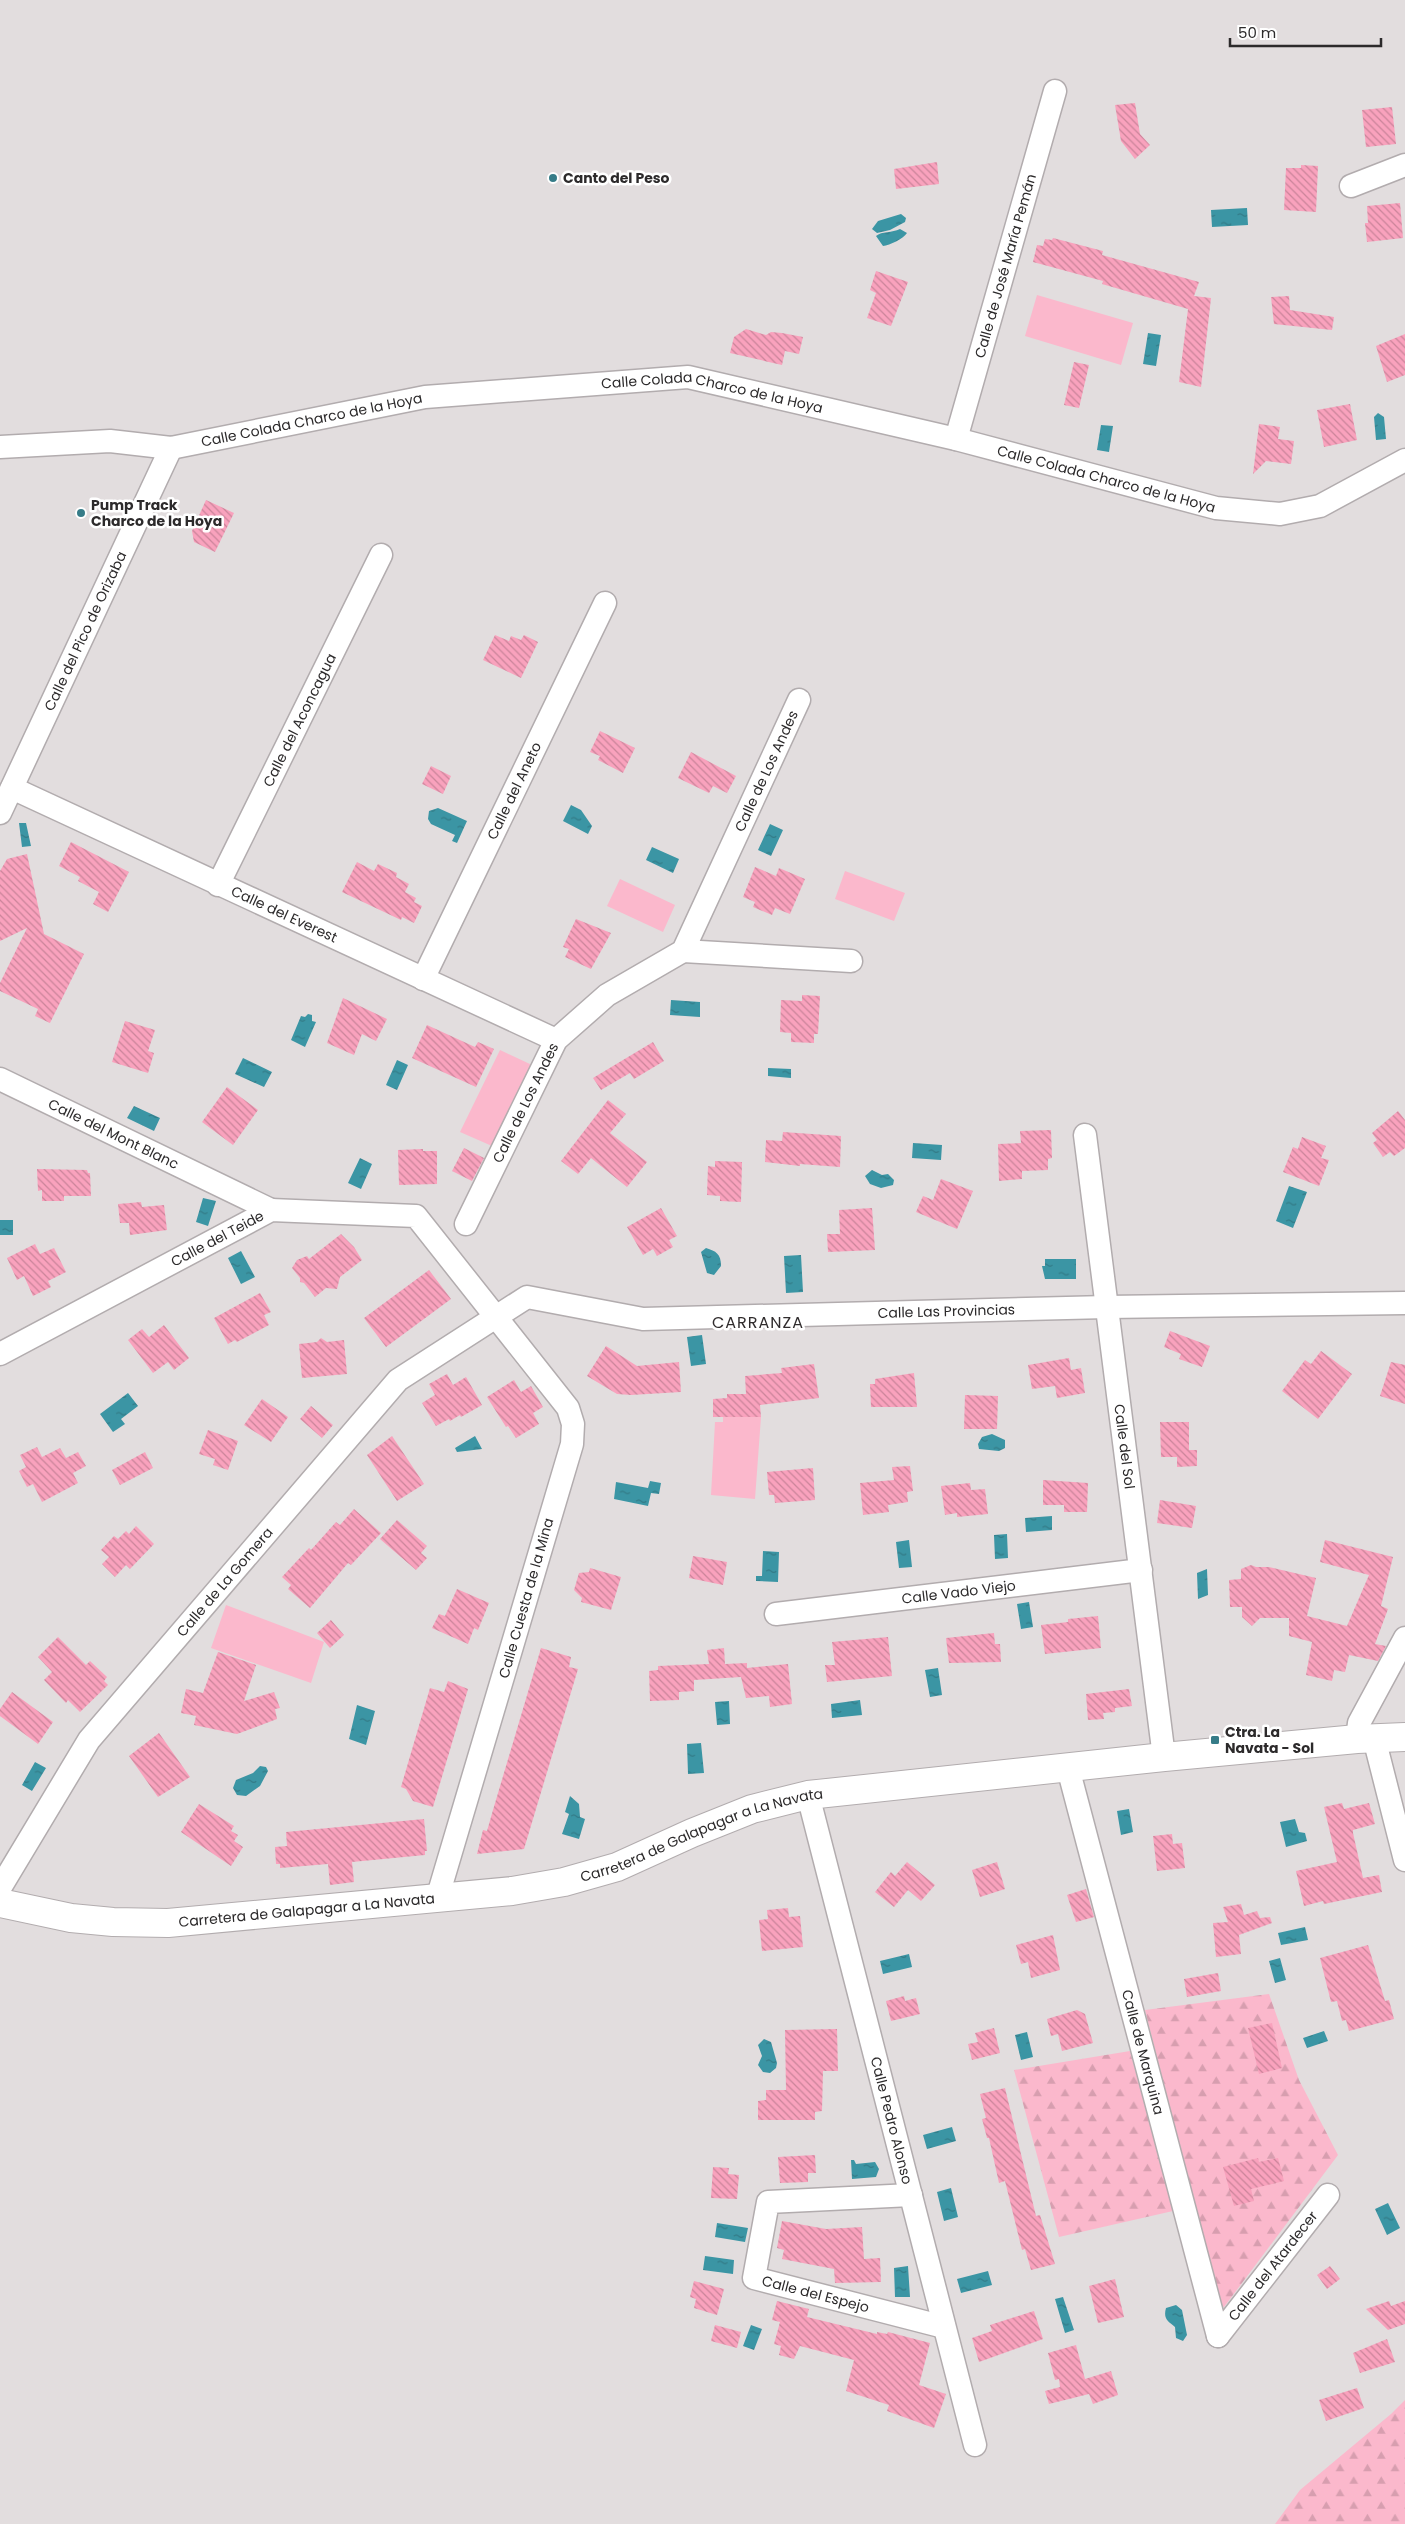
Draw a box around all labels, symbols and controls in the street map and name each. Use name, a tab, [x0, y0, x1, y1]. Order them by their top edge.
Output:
scale bar	[1230, 15, 1381, 47]
text: 50 m	[1238, 22, 1276, 43]
place label: Canto del Peso	[563, 168, 670, 188]
street label: Calle de José María Pemán	[970, 171, 1041, 360]
marker: Canto del Peso	[547, 172, 559, 184]
street label: Calle Colada Charco de la Hoya	[600, 367, 825, 418]
street label: Calle Colada Charco de la Hoya	[199, 388, 424, 452]
street label: Calle Colada Charco de la Hoya	[995, 440, 1218, 517]
place label: Pump Track Charco de la Hoya	[91, 495, 222, 531]
marker: Pump Track Charco de la Hoya	[75, 507, 87, 519]
street label: Calle del Pico de Orizaba	[39, 548, 131, 714]
street label: Calle del Aconcagua	[258, 650, 341, 790]
street label: Calle de Los Andes	[730, 707, 803, 835]
street label: Calle del Aneto	[482, 739, 546, 843]
street label: Calle del Everest	[228, 881, 341, 947]
street label: Calle de Los Andes	[487, 1039, 563, 1166]
street label: Calle del Mont Blanc	[45, 1094, 182, 1174]
street label: Calle del Teide	[167, 1205, 268, 1272]
street label: Calle Las Provincias	[877, 1299, 1015, 1323]
district label: CARRANZA	[712, 1311, 804, 1334]
street label: Calle del Sol	[1109, 1403, 1140, 1490]
street label: Calle Cuesta de la Mina	[493, 1515, 559, 1681]
street label: Calle de La Gomera	[172, 1523, 277, 1641]
street label: Calle Vado Viejo	[900, 1575, 1017, 1609]
place label: Ctra. La Navata - Sol	[1225, 1722, 1314, 1758]
marker: Ctra. La Navata - Sol	[1209, 1734, 1221, 1746]
street label: Carretera de Galapagar a La Navata	[578, 1783, 824, 1887]
street label: Carretera de Galapagar a La Navata	[178, 1888, 436, 1932]
street label: Calle de Marquina	[1117, 1988, 1169, 2117]
street label: Calle Pedro Alonso	[866, 2055, 918, 2186]
street label: Calle del Atardecer	[1223, 2207, 1322, 2325]
street label: Calle del Espejo	[760, 2270, 871, 2317]

